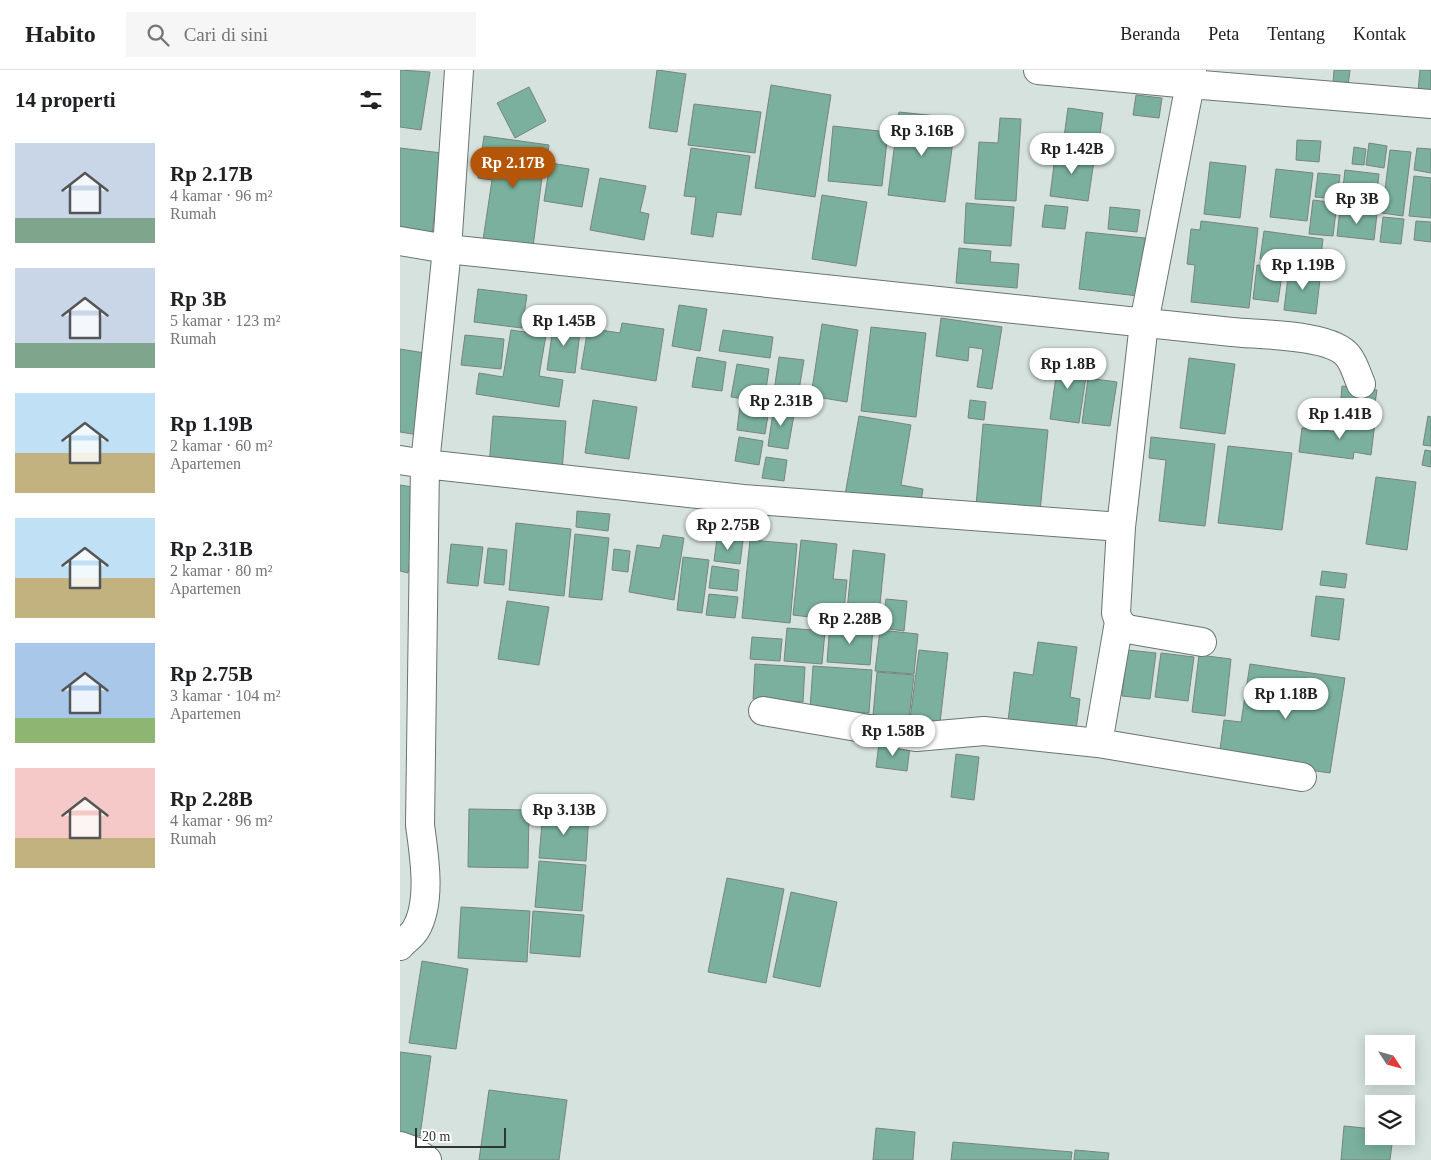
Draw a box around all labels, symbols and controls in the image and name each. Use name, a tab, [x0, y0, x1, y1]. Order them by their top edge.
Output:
search box	[126, 12, 476, 57]
text: Habito	[25, 21, 96, 47]
icon: search	[144, 21, 172, 49]
text: Cari di sini	[184, 24, 268, 45]
text: Beranda	[1120, 24, 1180, 44]
text: Peta	[1208, 24, 1239, 44]
text: Tentang	[1267, 24, 1325, 44]
text: Kontak	[1353, 24, 1406, 44]
icon: filters	[357, 86, 385, 114]
text: 14 properti	[15, 88, 116, 112]
pin: Rp 3.16B	[870, 114, 974, 157]
text: Rp 3.16B	[890, 122, 954, 139]
pin: Rp 1.42B	[1020, 132, 1124, 175]
text: Rp 1.42B	[1040, 140, 1104, 157]
pin: Rp 2.17B	[461, 146, 565, 189]
text: Rp 2.17B	[481, 154, 545, 171]
text: Rp 2.17B	[170, 162, 253, 186]
icon: home	[55, 163, 115, 223]
pin: Rp 3B	[1322, 182, 1392, 225]
text: 4 kamar · 96 m²	[170, 187, 273, 204]
text: Rp 3B	[1335, 190, 1379, 207]
text: Rumah	[170, 205, 216, 222]
pin: Rp 1.19B	[1251, 248, 1355, 291]
text: Rp 1.19B	[1271, 256, 1335, 273]
text: Rp 3B	[170, 287, 227, 311]
icon: home	[55, 288, 115, 348]
pin: Rp 1.45B	[512, 304, 616, 347]
text: 5 kamar · 123 m²	[170, 312, 281, 329]
text: Rp 1.45B	[532, 312, 596, 329]
text: Rumah	[170, 330, 216, 347]
pin: Rp 1.8B	[1022, 348, 1114, 390]
text: Rp 1.8B	[1040, 355, 1096, 372]
pin: Rp 2.31B	[729, 384, 833, 427]
text: Rp 2.31B	[749, 392, 813, 409]
pin: Rp 1.41B	[1288, 398, 1392, 440]
text: Rp 1.41B	[1308, 405, 1372, 422]
text: Rp 1.19B	[170, 412, 253, 436]
icon: home	[55, 413, 115, 473]
text: 2 kamar · 60 m²	[170, 437, 273, 454]
text: Apartemen	[170, 455, 241, 472]
pin: Rp 2.75B	[676, 508, 780, 551]
text: Rp 2.75B	[696, 516, 760, 533]
text: Rp 2.31B	[170, 537, 253, 561]
icon: home	[55, 538, 115, 598]
text: 2 kamar · 80 m²	[170, 562, 273, 579]
text: Apartemen	[170, 580, 241, 597]
pin: Rp 2.28B	[798, 602, 902, 645]
text: Rp 2.28B	[818, 610, 882, 627]
text: Rp 2.75B	[170, 662, 253, 686]
icon: home	[55, 663, 115, 723]
pin: Rp 1.18B	[1234, 678, 1338, 720]
text: Rp 1.18B	[1254, 685, 1318, 702]
text: 3 kamar · 104 m²	[170, 687, 281, 704]
text: Apartemen	[170, 705, 241, 722]
pin: Rp 1.58B	[841, 714, 945, 757]
text: Rp 1.58B	[861, 722, 925, 739]
text: Rp 2.28B	[170, 787, 253, 811]
icon: home	[55, 788, 115, 848]
pin: Rp 3.13B	[512, 794, 616, 836]
text: Rp 3.13B	[532, 801, 596, 818]
text: 4 kamar · 96 m²	[170, 812, 273, 829]
text: Rumah	[170, 830, 216, 847]
north arrow	[1365, 1035, 1415, 1085]
map controls	[1365, 1035, 1415, 1145]
button: layers	[1365, 1095, 1415, 1145]
scale bar	[415, 1125, 506, 1148]
text: 20 m	[422, 1129, 450, 1144]

